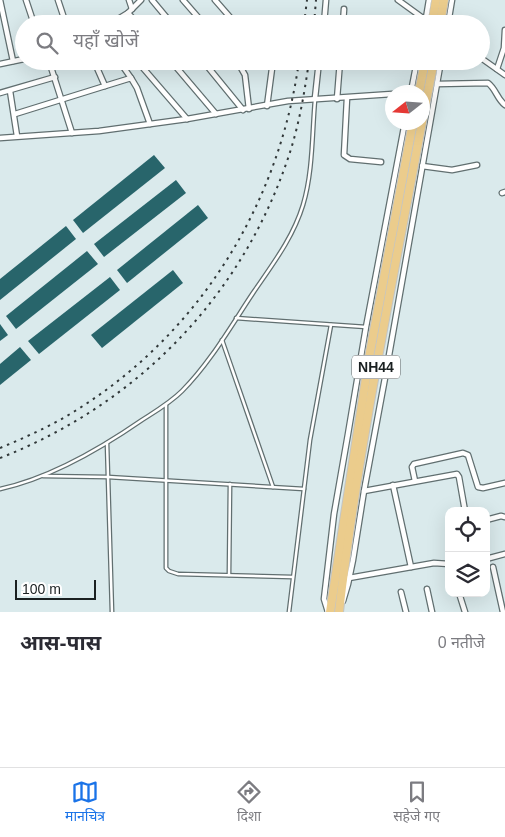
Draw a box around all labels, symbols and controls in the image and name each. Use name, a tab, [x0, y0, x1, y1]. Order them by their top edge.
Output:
search box	[15, 15, 490, 70]
icon: search	[33, 29, 61, 57]
text: यहाँ खोजें	[73, 30, 139, 51]
north arrow	[385, 85, 430, 130]
road number: NH44	[352, 356, 400, 378]
map controls	[445, 507, 490, 597]
button: locate	[445, 507, 490, 552]
button: layers	[445, 552, 490, 597]
scale bar	[15, 577, 96, 600]
text: 100 m	[22, 581, 61, 597]
text: आस-पास	[20, 631, 101, 654]
text: 0 नतीजे	[438, 634, 485, 651]
tab: मानचित्र	[65, 778, 105, 827]
tab: दिशा	[235, 778, 263, 827]
tab: सहेजे गए	[393, 778, 440, 827]

